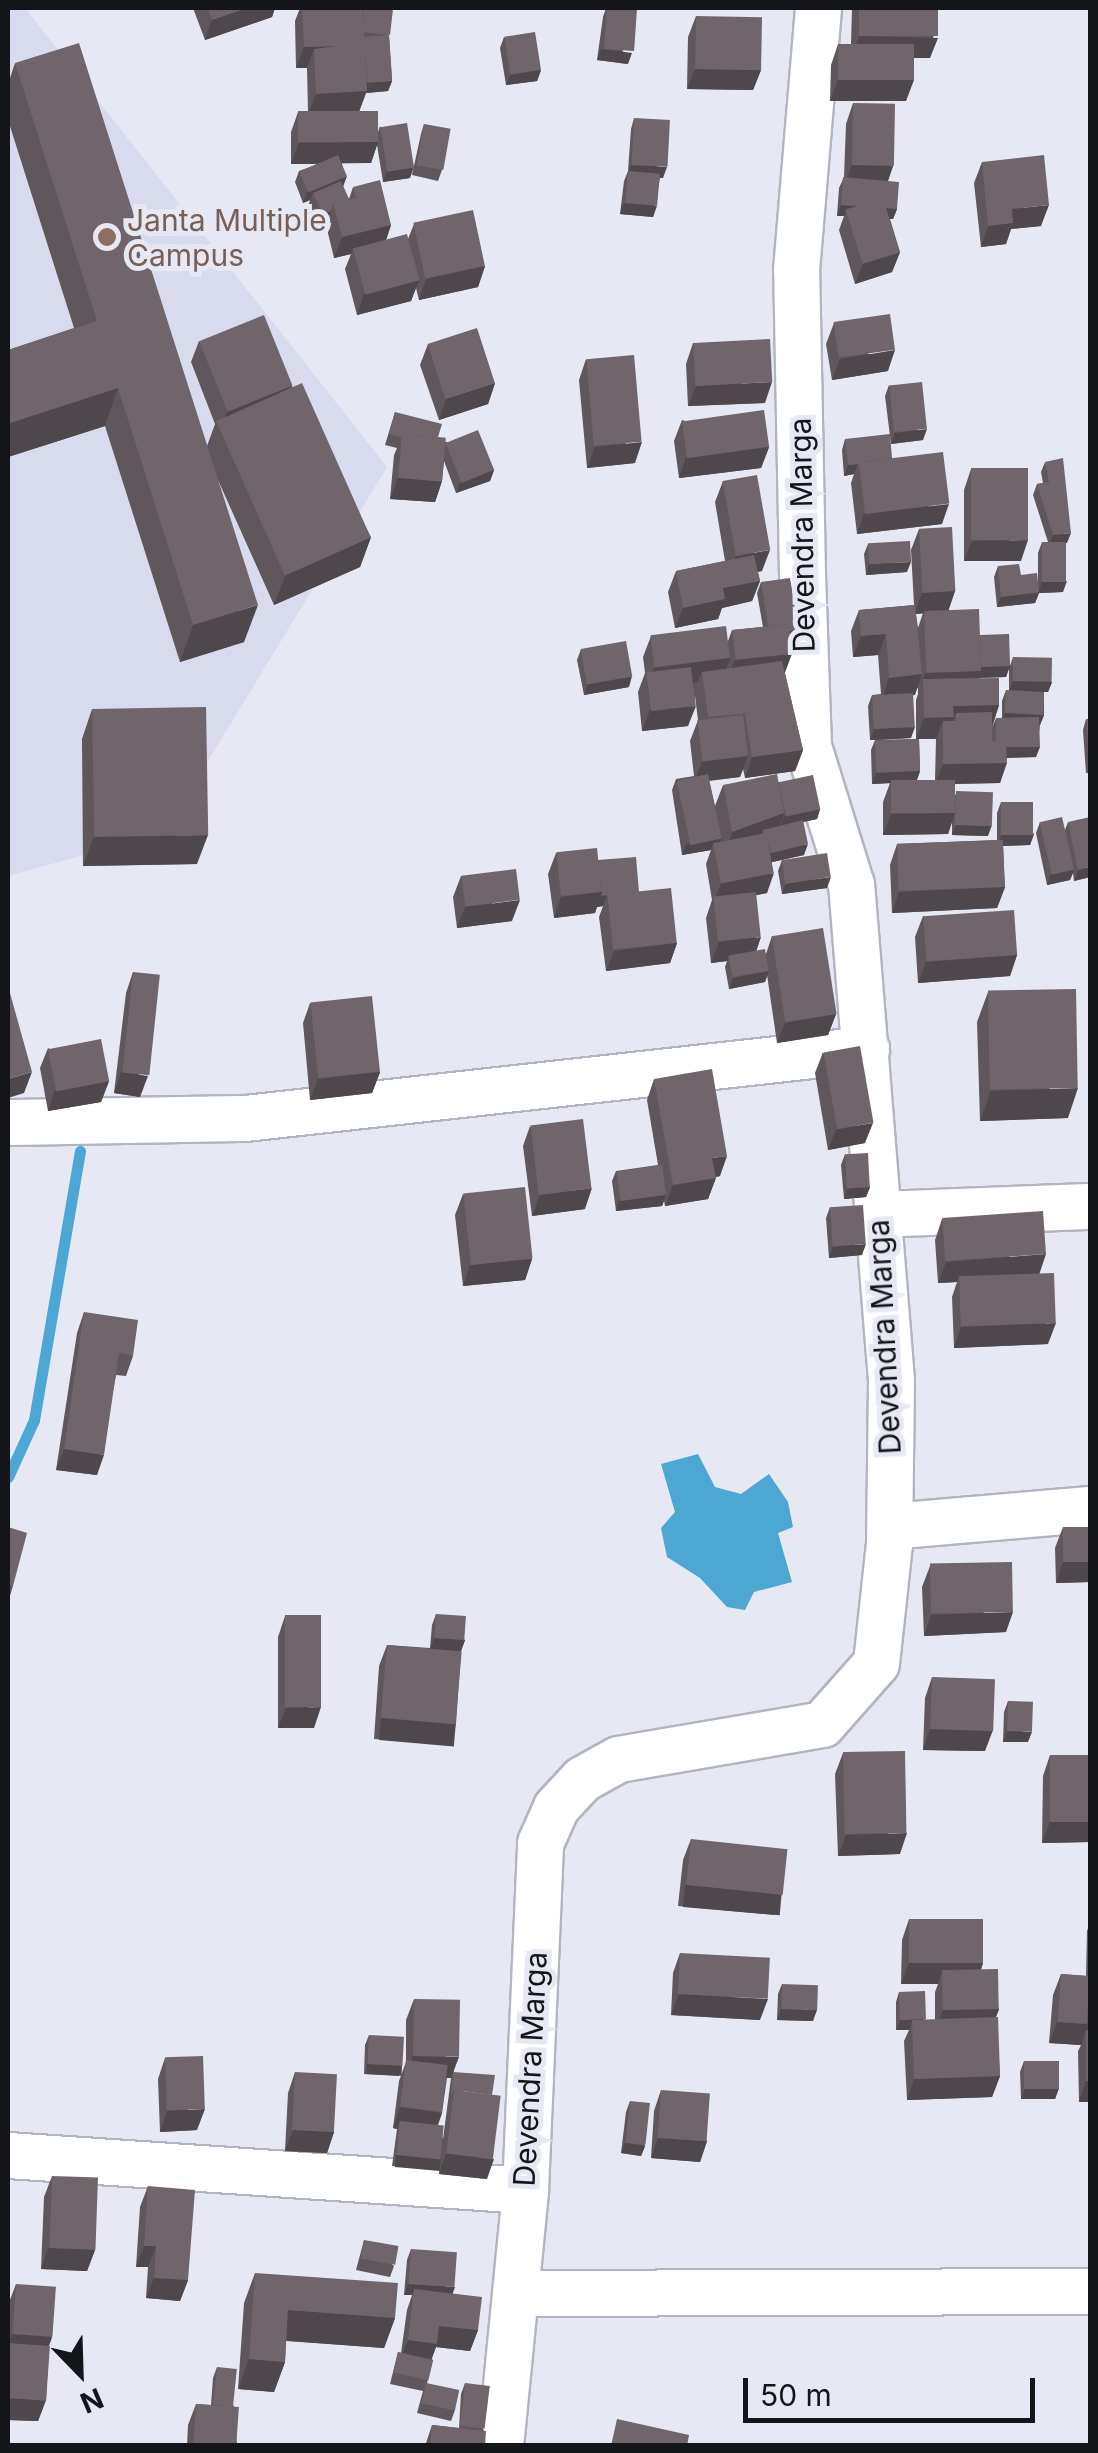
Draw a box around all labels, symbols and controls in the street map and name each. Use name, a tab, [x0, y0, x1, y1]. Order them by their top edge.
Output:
place label: Janta Multiple Campus	[127, 202, 327, 272]
marker: Janta Multiple Campus	[96, 226, 118, 248]
street label: Devendra Marga	[782, 417, 822, 653]
street label: Devendra Marga	[860, 1219, 908, 1455]
street label: Devendra Marga	[506, 1951, 554, 2187]
north arrow	[30, 2323, 130, 2423]
scale bar	[748, 2358, 1040, 2420]
text: 50 m	[760, 2377, 832, 2413]
text: N	[75, 2381, 108, 2420]

